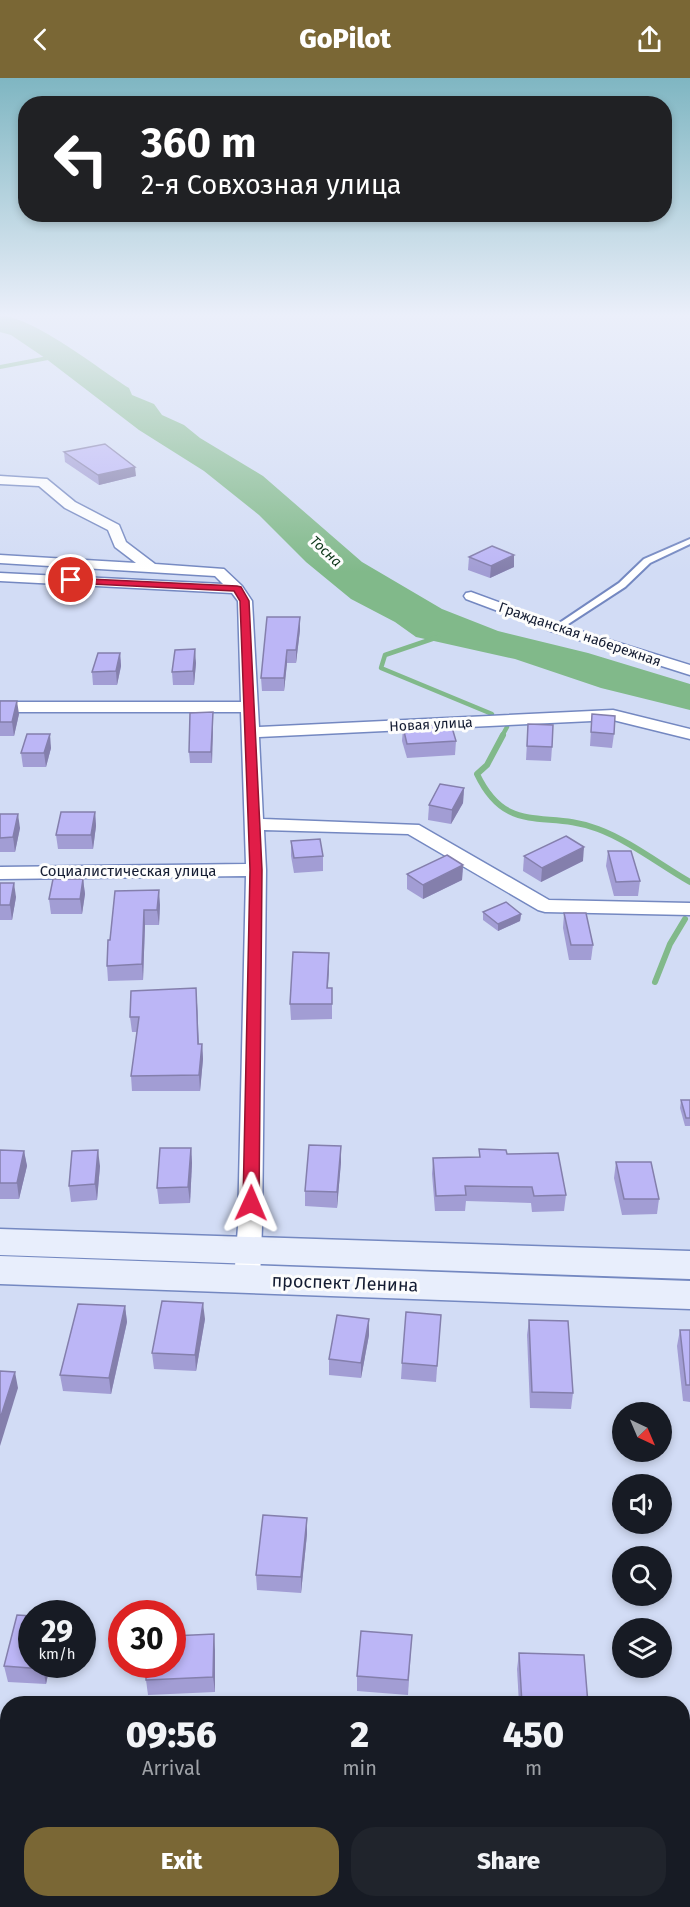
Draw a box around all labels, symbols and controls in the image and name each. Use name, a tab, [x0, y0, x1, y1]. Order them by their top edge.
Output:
icon: back	[24, 23, 57, 56]
text: GoPilot	[299, 23, 391, 55]
icon: share	[633, 23, 666, 56]
text: 360 m	[141, 118, 257, 168]
icon: left	[42, 120, 120, 198]
text: 2-я Совхозная улица	[141, 169, 401, 201]
water label: Тосна	[306, 532, 345, 570]
pin	[45, 554, 96, 605]
icon: arrive	[54, 563, 87, 596]
street label: Гражданская набережная	[496, 599, 663, 670]
street label: Новая улица	[389, 714, 473, 735]
street label: Социалистическая улица	[40, 862, 216, 880]
position arrow	[219, 1171, 283, 1235]
street label: проспект Ленина	[271, 1269, 419, 1297]
north arrow	[612, 1402, 672, 1462]
map controls	[612, 1402, 672, 1678]
button: sound	[612, 1474, 672, 1534]
button: search	[612, 1546, 672, 1606]
speed limit sign: 30	[108, 1600, 186, 1678]
text: 29	[41, 1614, 73, 1650]
button: layers	[612, 1618, 672, 1678]
text: km/h	[38, 1645, 76, 1663]
text: 09:56	[126, 1713, 217, 1757]
text: 2	[350, 1713, 369, 1757]
text: 450	[503, 1713, 564, 1757]
text: Arrival	[142, 1756, 201, 1780]
text: min	[342, 1756, 377, 1780]
text: m	[525, 1756, 542, 1780]
button: Exit	[24, 1827, 339, 1896]
button: Share	[351, 1827, 666, 1896]

